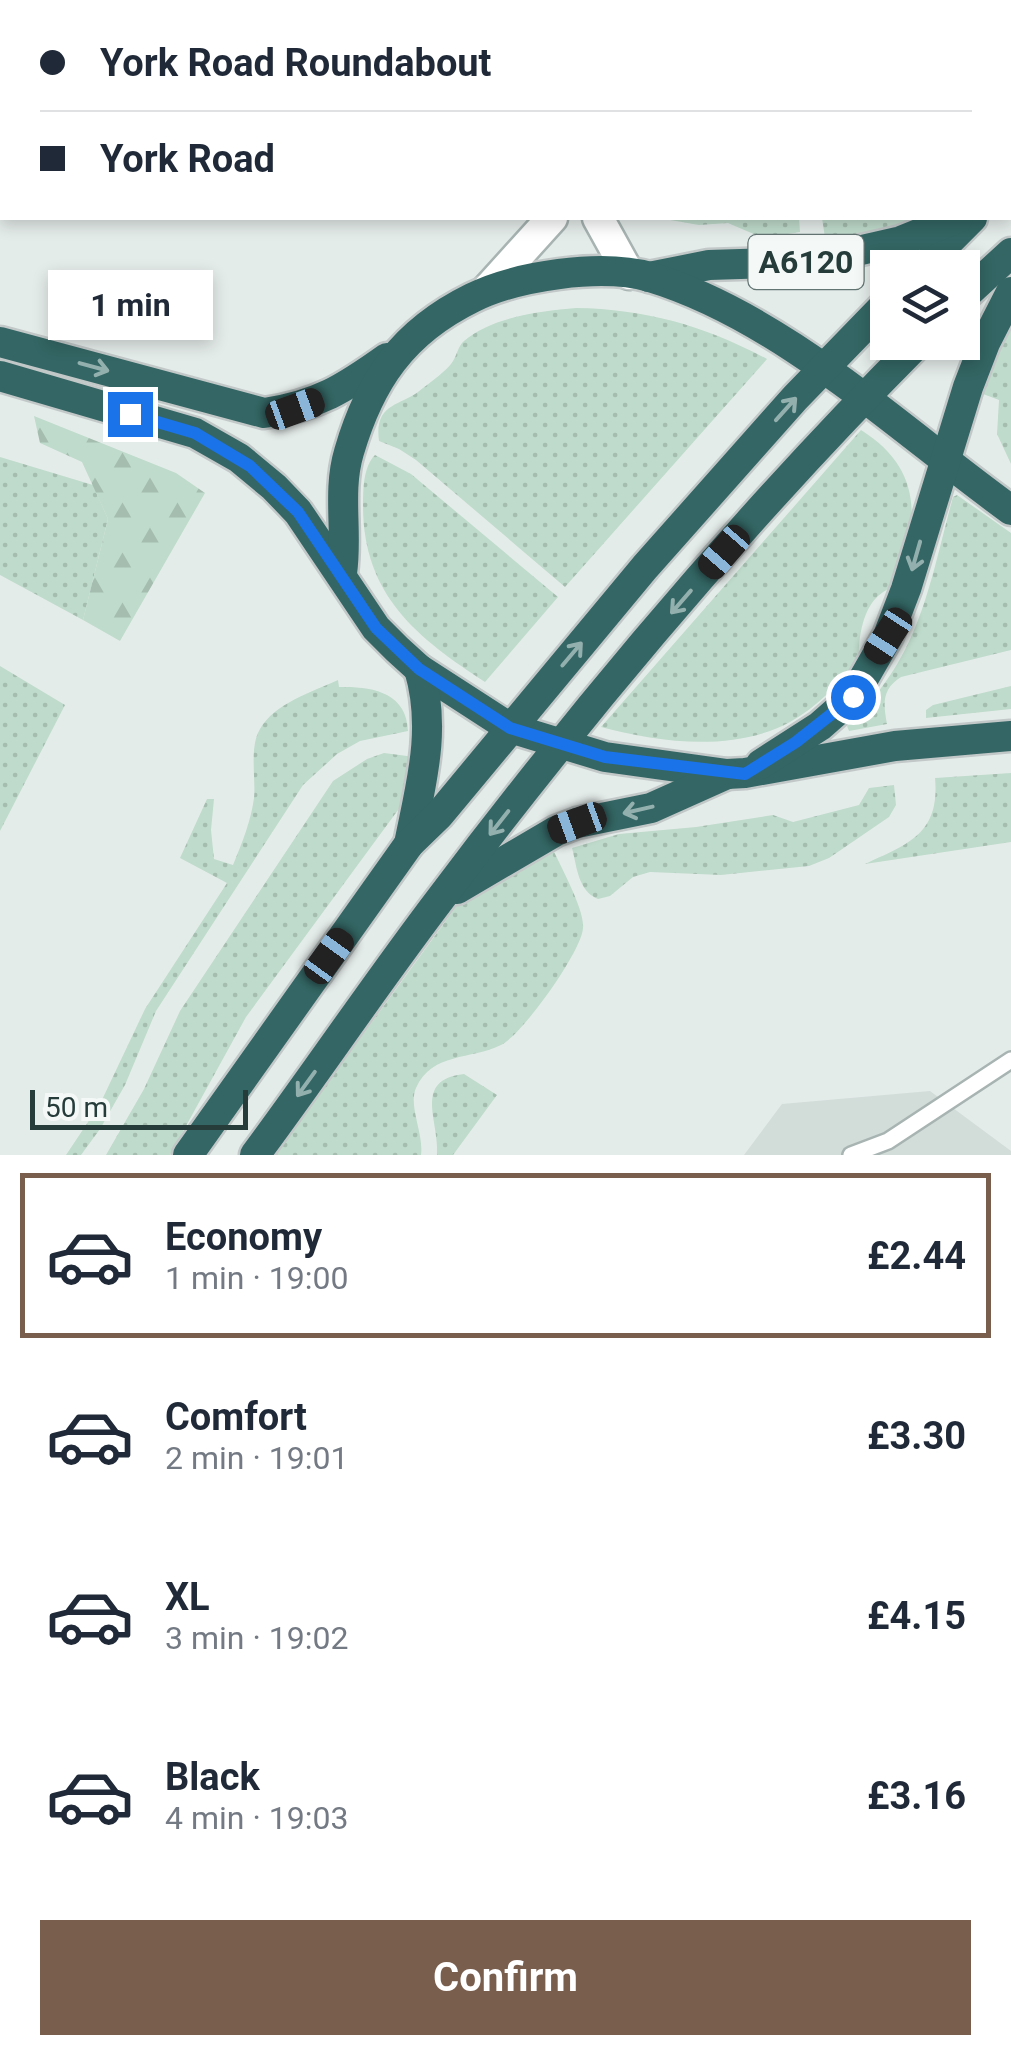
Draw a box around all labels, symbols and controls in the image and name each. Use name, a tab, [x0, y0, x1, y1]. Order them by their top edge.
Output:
text: York Road Roundabout	[100, 41, 491, 85]
text: York Road	[100, 137, 275, 181]
road number: A6120	[748, 235, 864, 289]
map controls	[870, 250, 980, 360]
button: layers	[870, 250, 980, 360]
callout: 1 min	[48, 269, 212, 339]
text: 1 min	[90, 286, 171, 324]
one-way arrow	[78, 358, 109, 377]
car	[262, 385, 328, 433]
route end	[108, 392, 153, 437]
one-way arrow	[774, 396, 796, 422]
car	[693, 520, 755, 584]
one-way arrow	[906, 539, 924, 571]
one-way arrow	[670, 589, 692, 615]
car	[859, 603, 917, 669]
one-way arrow	[561, 641, 583, 667]
route start	[831, 675, 876, 720]
car	[544, 799, 610, 847]
one-way arrow	[622, 802, 654, 821]
one-way arrow	[488, 809, 510, 835]
car	[299, 923, 359, 989]
one-way arrow	[296, 1070, 317, 1097]
scale bar	[30, 1085, 248, 1130]
text: 50 m	[45, 1091, 108, 1124]
icon: car	[45, 1211, 135, 1301]
text: Economy	[165, 1215, 322, 1259]
text: £2.44	[867, 1234, 966, 1278]
text: 1 min · 19:00	[165, 1259, 348, 1297]
icon: car	[45, 1391, 135, 1481]
text: Comfort	[165, 1395, 307, 1439]
text: £3.30	[867, 1414, 966, 1458]
text: 2 min · 19:01	[165, 1439, 348, 1477]
icon: car	[45, 1571, 135, 1661]
text: XL	[165, 1575, 210, 1619]
text: £4.15	[867, 1594, 966, 1638]
text: 3 min · 19:02	[165, 1619, 348, 1657]
icon: car	[45, 1751, 135, 1841]
text: Black	[165, 1755, 260, 1799]
text: £3.16	[867, 1774, 966, 1818]
text: 4 min · 19:03	[165, 1799, 348, 1837]
button: Confirm	[40, 1920, 971, 2035]

